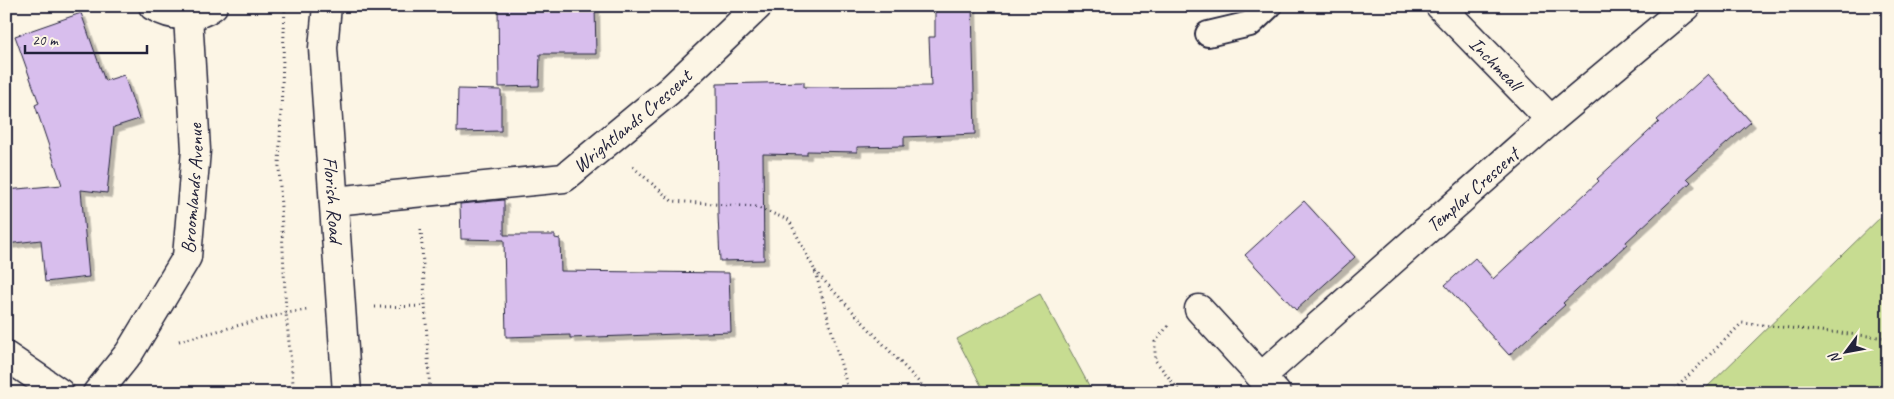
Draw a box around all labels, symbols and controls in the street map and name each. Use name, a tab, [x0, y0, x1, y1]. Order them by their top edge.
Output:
scale bar	[25, 22, 148, 54]
text: 20 m	[32, 31, 59, 50]
street label: Inchmeall	[1464, 31, 1530, 98]
street label: Wrightlands Crescent	[568, 62, 698, 178]
street label: Broomlands Avenue	[175, 122, 209, 255]
street label: Templar Crescent	[1421, 140, 1526, 237]
street label: Florish Road	[318, 156, 349, 246]
north arrow	[1822, 326, 1872, 376]
text: N	[1825, 348, 1845, 367]

